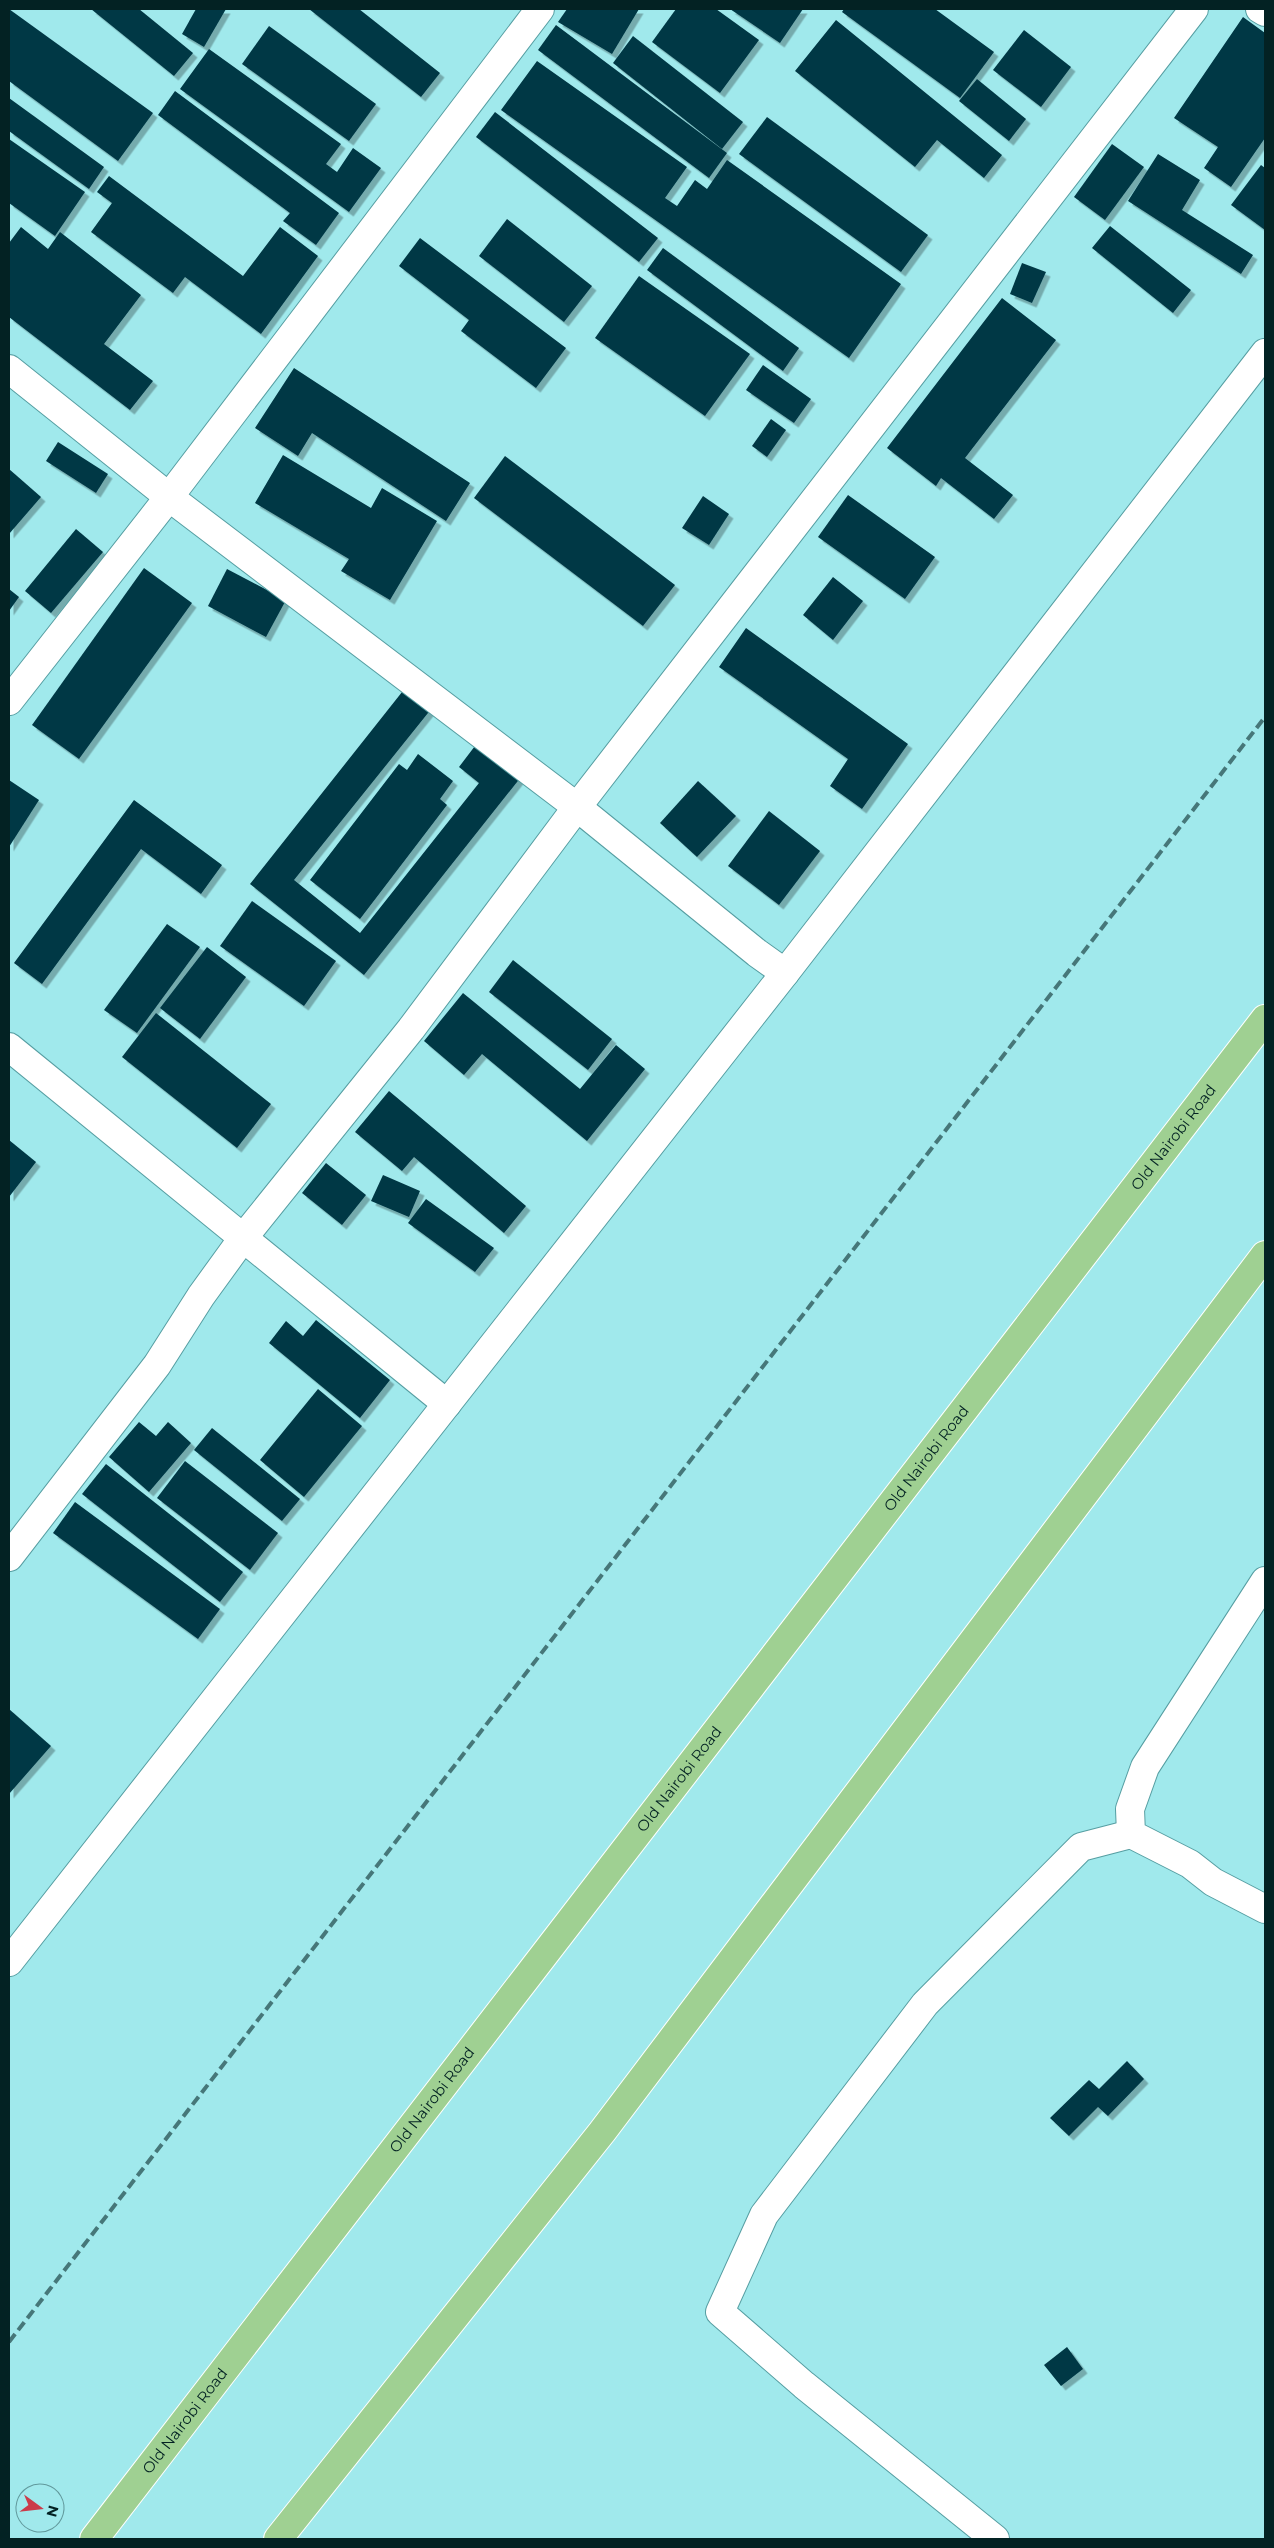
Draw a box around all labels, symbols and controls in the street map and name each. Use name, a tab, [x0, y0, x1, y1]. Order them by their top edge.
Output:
street label: Old Nairobi Road	[1126, 1081, 1220, 1194]
street label: Old Nairobi Road	[879, 1401, 973, 1515]
street label: Old Nairobi Road	[632, 1722, 726, 1836]
street label: Old Nairobi Road	[385, 2043, 478, 2157]
street label: Old Nairobi Road	[138, 2364, 231, 2477]
north arrow	[15, 2483, 65, 2533]
text: N	[42, 2504, 63, 2519]

